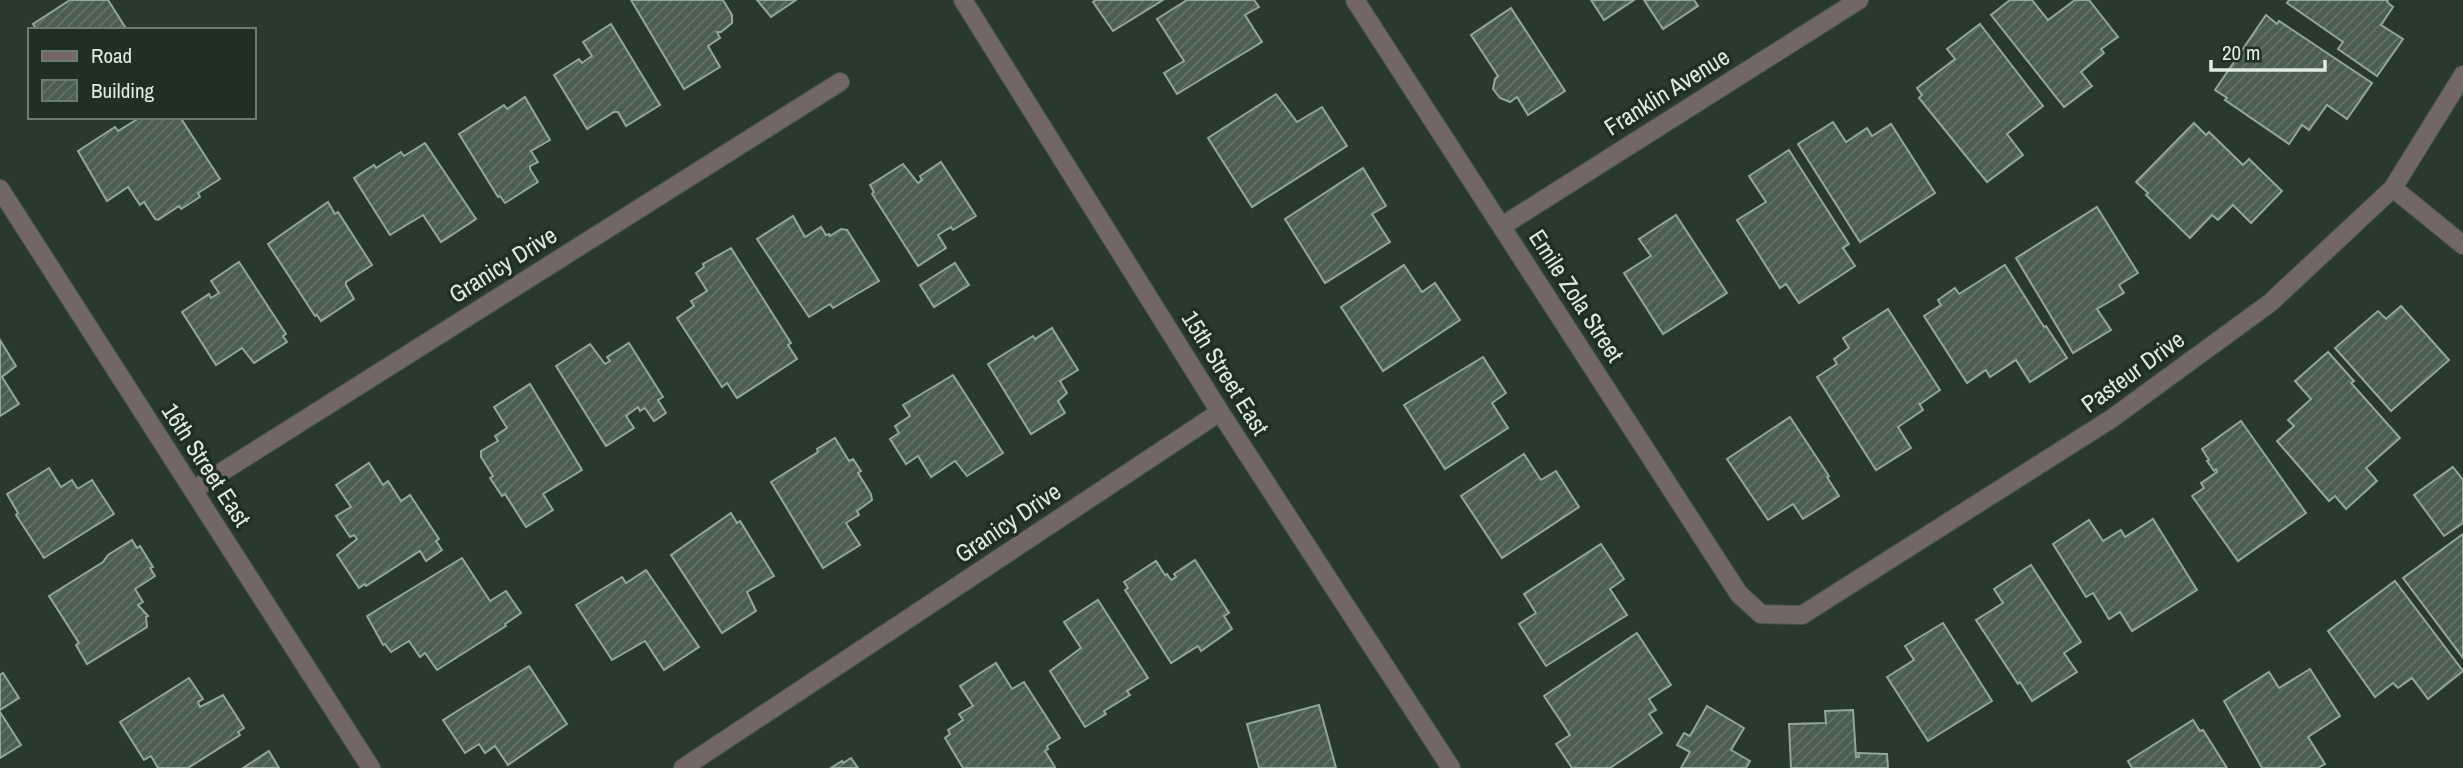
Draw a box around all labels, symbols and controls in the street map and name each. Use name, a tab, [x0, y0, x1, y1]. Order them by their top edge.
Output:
legend	[28, 28, 256, 119]
scale bar	[2211, 28, 2325, 72]
text: 20 m	[2222, 38, 2260, 67]
street label: Franklin Avenue	[1598, 40, 1735, 142]
text: Road	[91, 41, 132, 70]
text: Building	[91, 76, 155, 105]
street label: Granicy Drive	[443, 218, 562, 310]
street label: Emile Zola Street	[1522, 223, 1632, 368]
street label: 15th Street East	[1175, 304, 1277, 441]
street label: Pasteur Drive	[2074, 323, 2190, 419]
street label: 16th Street East	[155, 397, 259, 533]
street label: Granicy Drive	[948, 475, 1067, 569]

